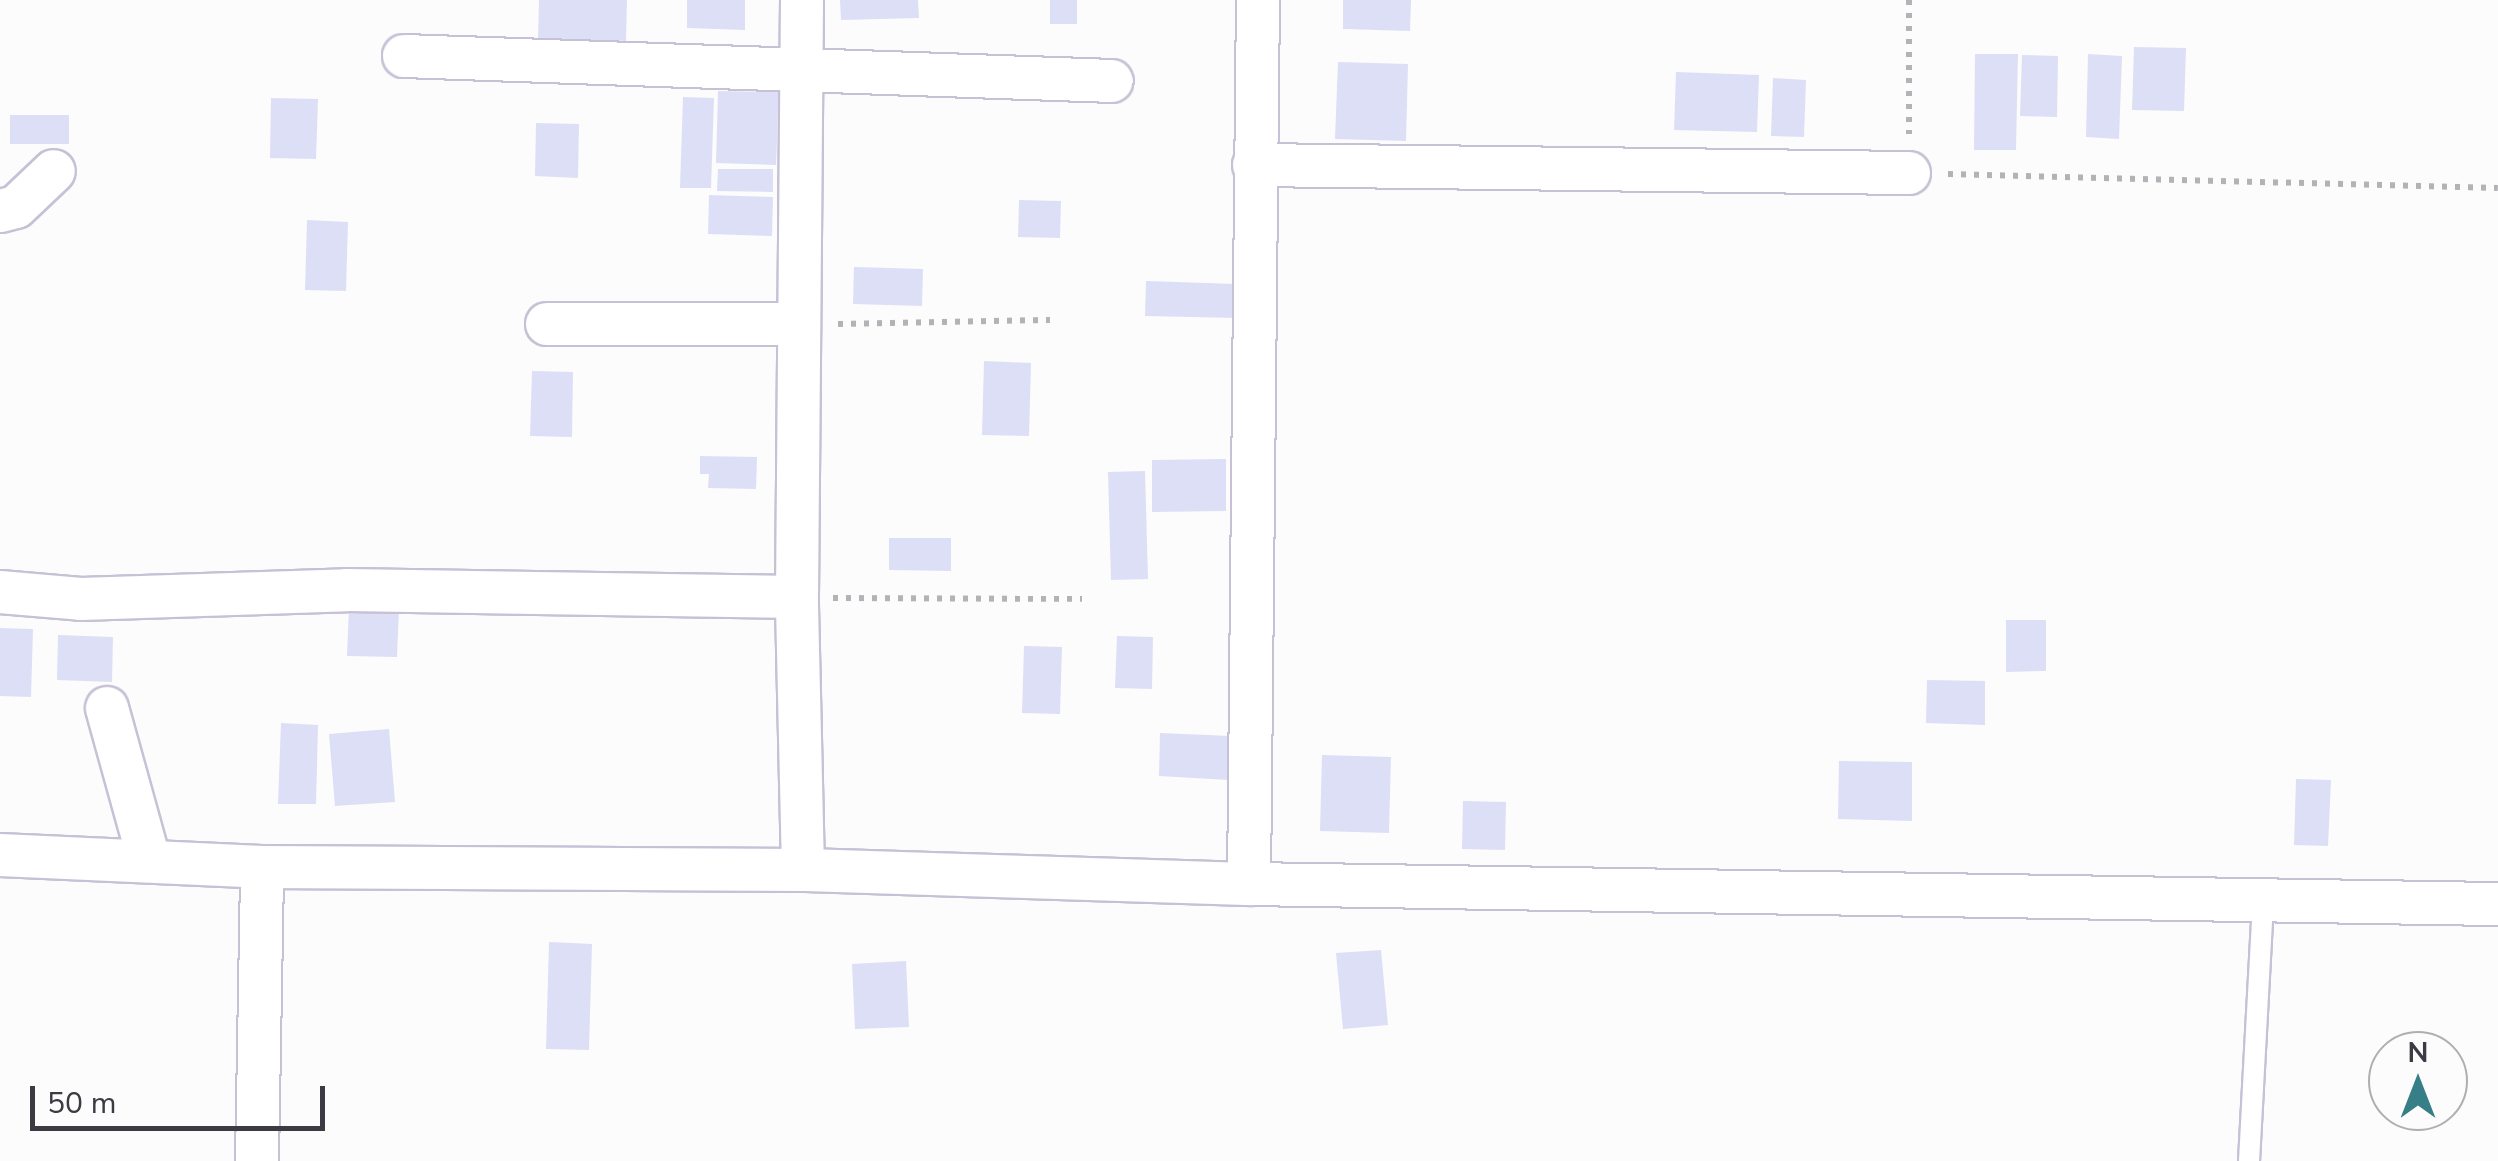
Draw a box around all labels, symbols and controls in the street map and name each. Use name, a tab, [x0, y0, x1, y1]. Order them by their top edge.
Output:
north arrow	[2368, 1031, 2468, 1131]
text: N	[2408, 1034, 2428, 1072]
scale bar	[35, 1066, 330, 1128]
text: 50 m	[47, 1083, 116, 1124]

